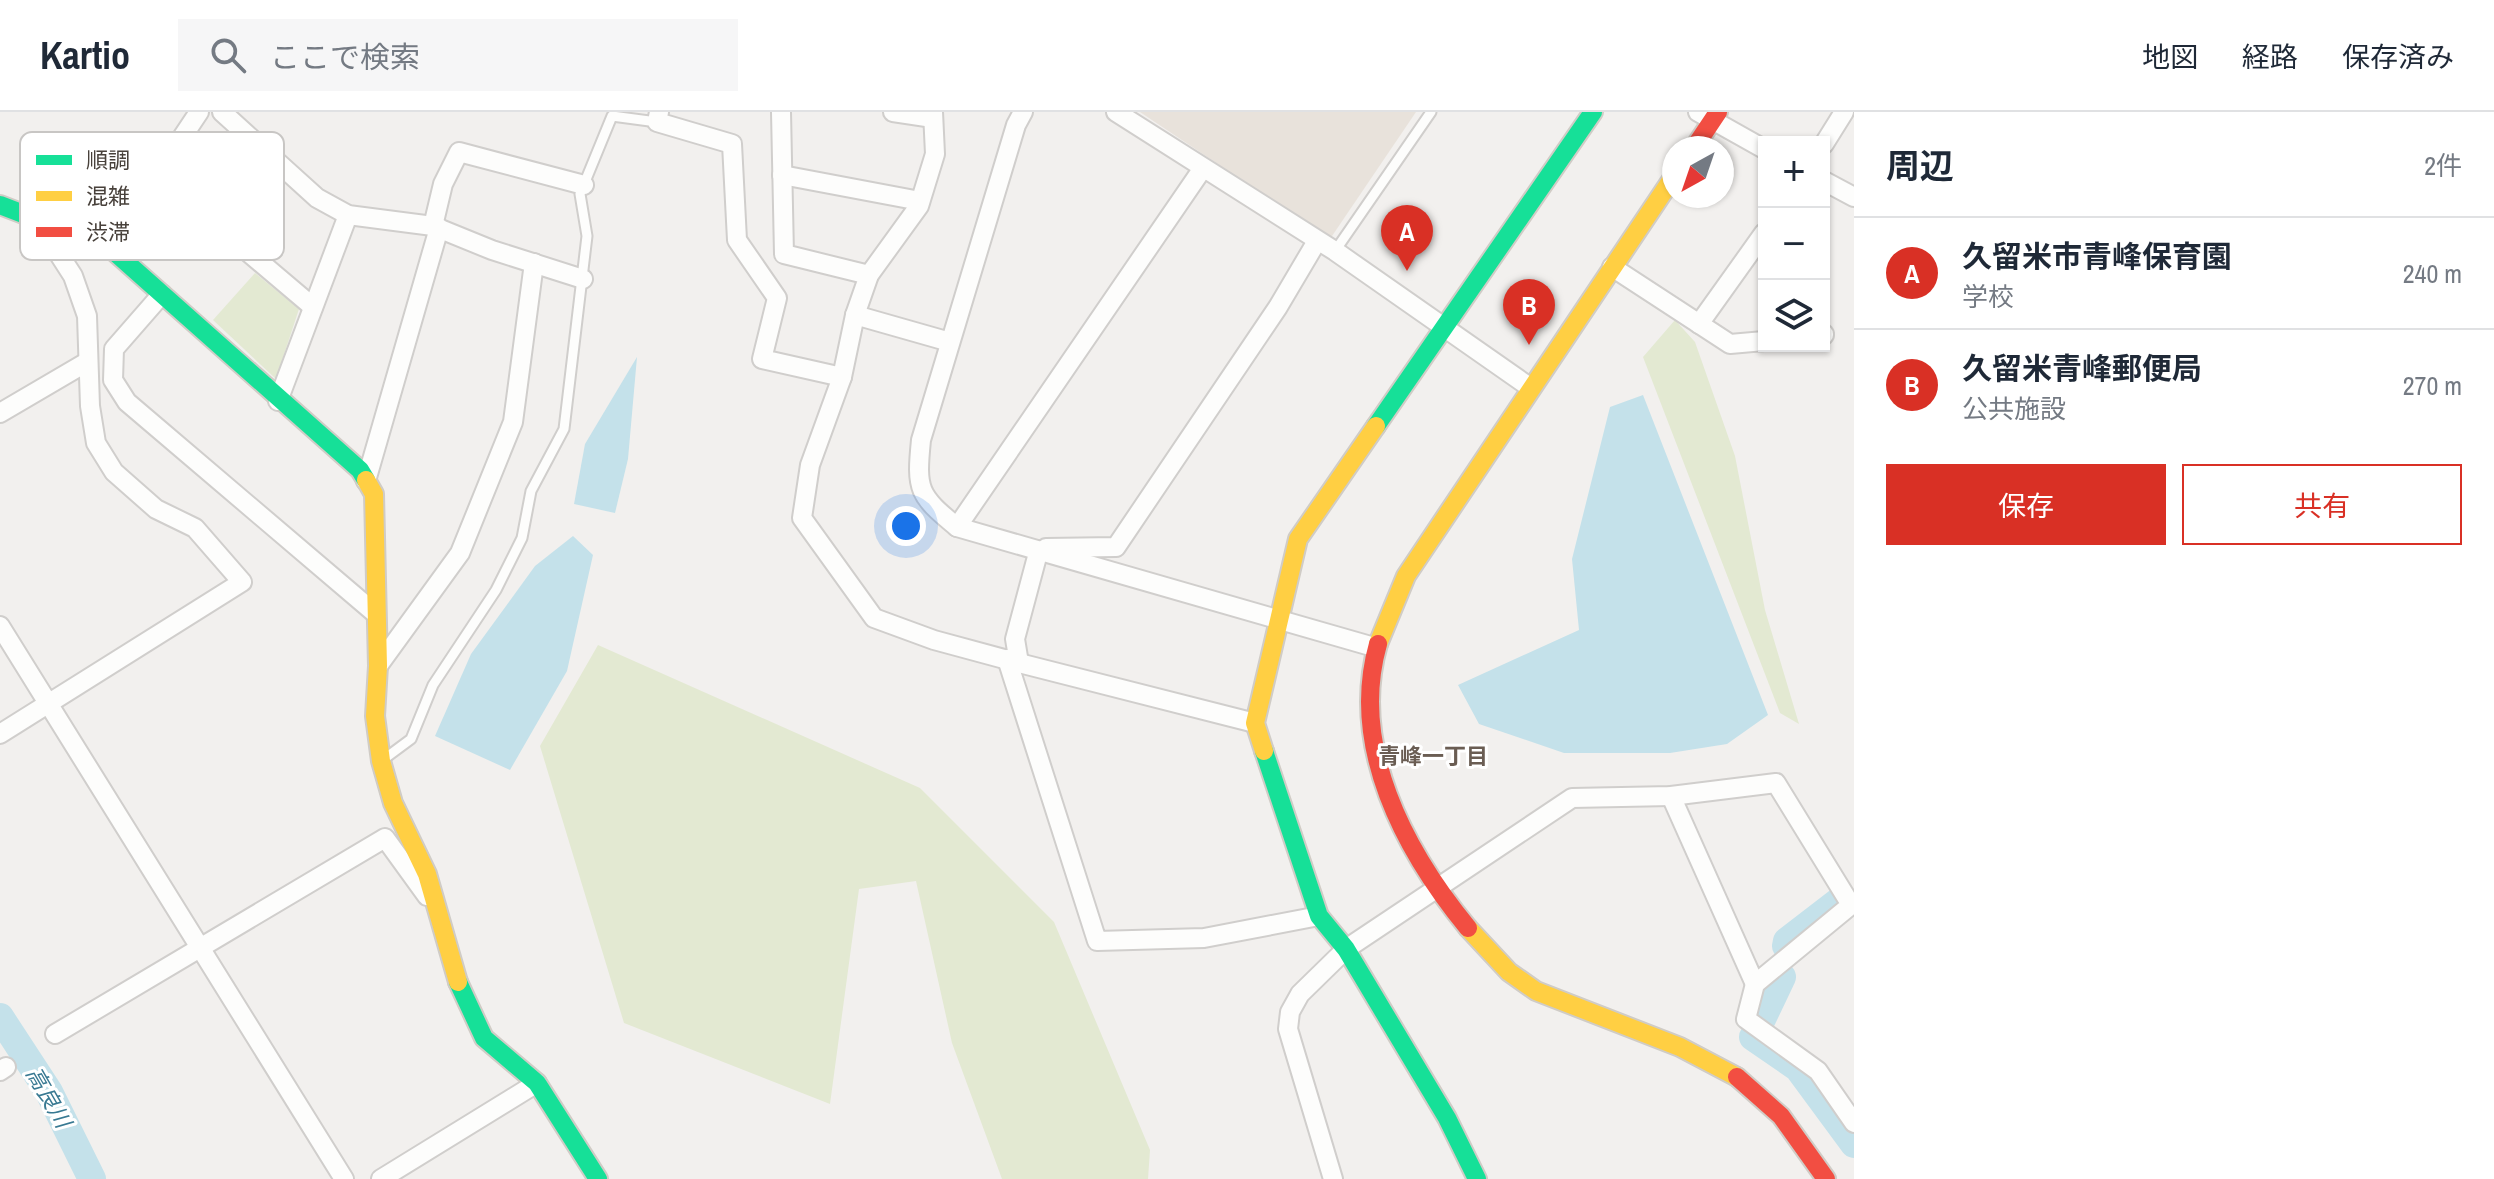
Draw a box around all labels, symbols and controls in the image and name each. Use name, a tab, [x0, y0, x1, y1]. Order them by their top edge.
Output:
search box	[178, 19, 738, 91]
text: Kartio	[40, 30, 130, 81]
icon: search	[206, 33, 250, 77]
text: ここで検索	[270, 37, 420, 77]
text: 地図	[2142, 38, 2198, 76]
text: 経路	[2242, 38, 2298, 76]
text: 保存済み	[2342, 38, 2454, 76]
legend	[20, 132, 284, 260]
north arrow	[1662, 136, 1734, 208]
map controls	[1758, 136, 1830, 352]
button: +	[1758, 136, 1830, 208]
text: 周辺	[1886, 143, 1954, 189]
text: 順調	[86, 145, 130, 175]
text: 2件	[2424, 148, 2462, 183]
text: 混雑	[86, 181, 130, 211]
pin: A	[1381, 205, 1433, 271]
button: −	[1758, 208, 1830, 280]
text: 渋滞	[86, 217, 130, 247]
text: 久留米市青峰保育園	[1962, 236, 2232, 276]
text: A	[1904, 256, 1920, 291]
text: 240 m	[2403, 256, 2462, 291]
pin: B	[1503, 279, 1555, 345]
text: 学校	[1962, 279, 2014, 314]
button: layers	[1758, 280, 1830, 352]
text: 久留米青峰郵便局	[1962, 348, 2202, 388]
text: B	[1904, 368, 1920, 403]
text: 270 m	[2403, 368, 2462, 403]
text: 公共施設	[1962, 391, 2066, 426]
button: 保存	[1886, 464, 2166, 545]
button: 共有	[2182, 464, 2462, 545]
your location	[886, 506, 926, 546]
district label: 青峰一丁目	[1378, 741, 1488, 771]
water label: 高良川	[20, 1061, 79, 1135]

